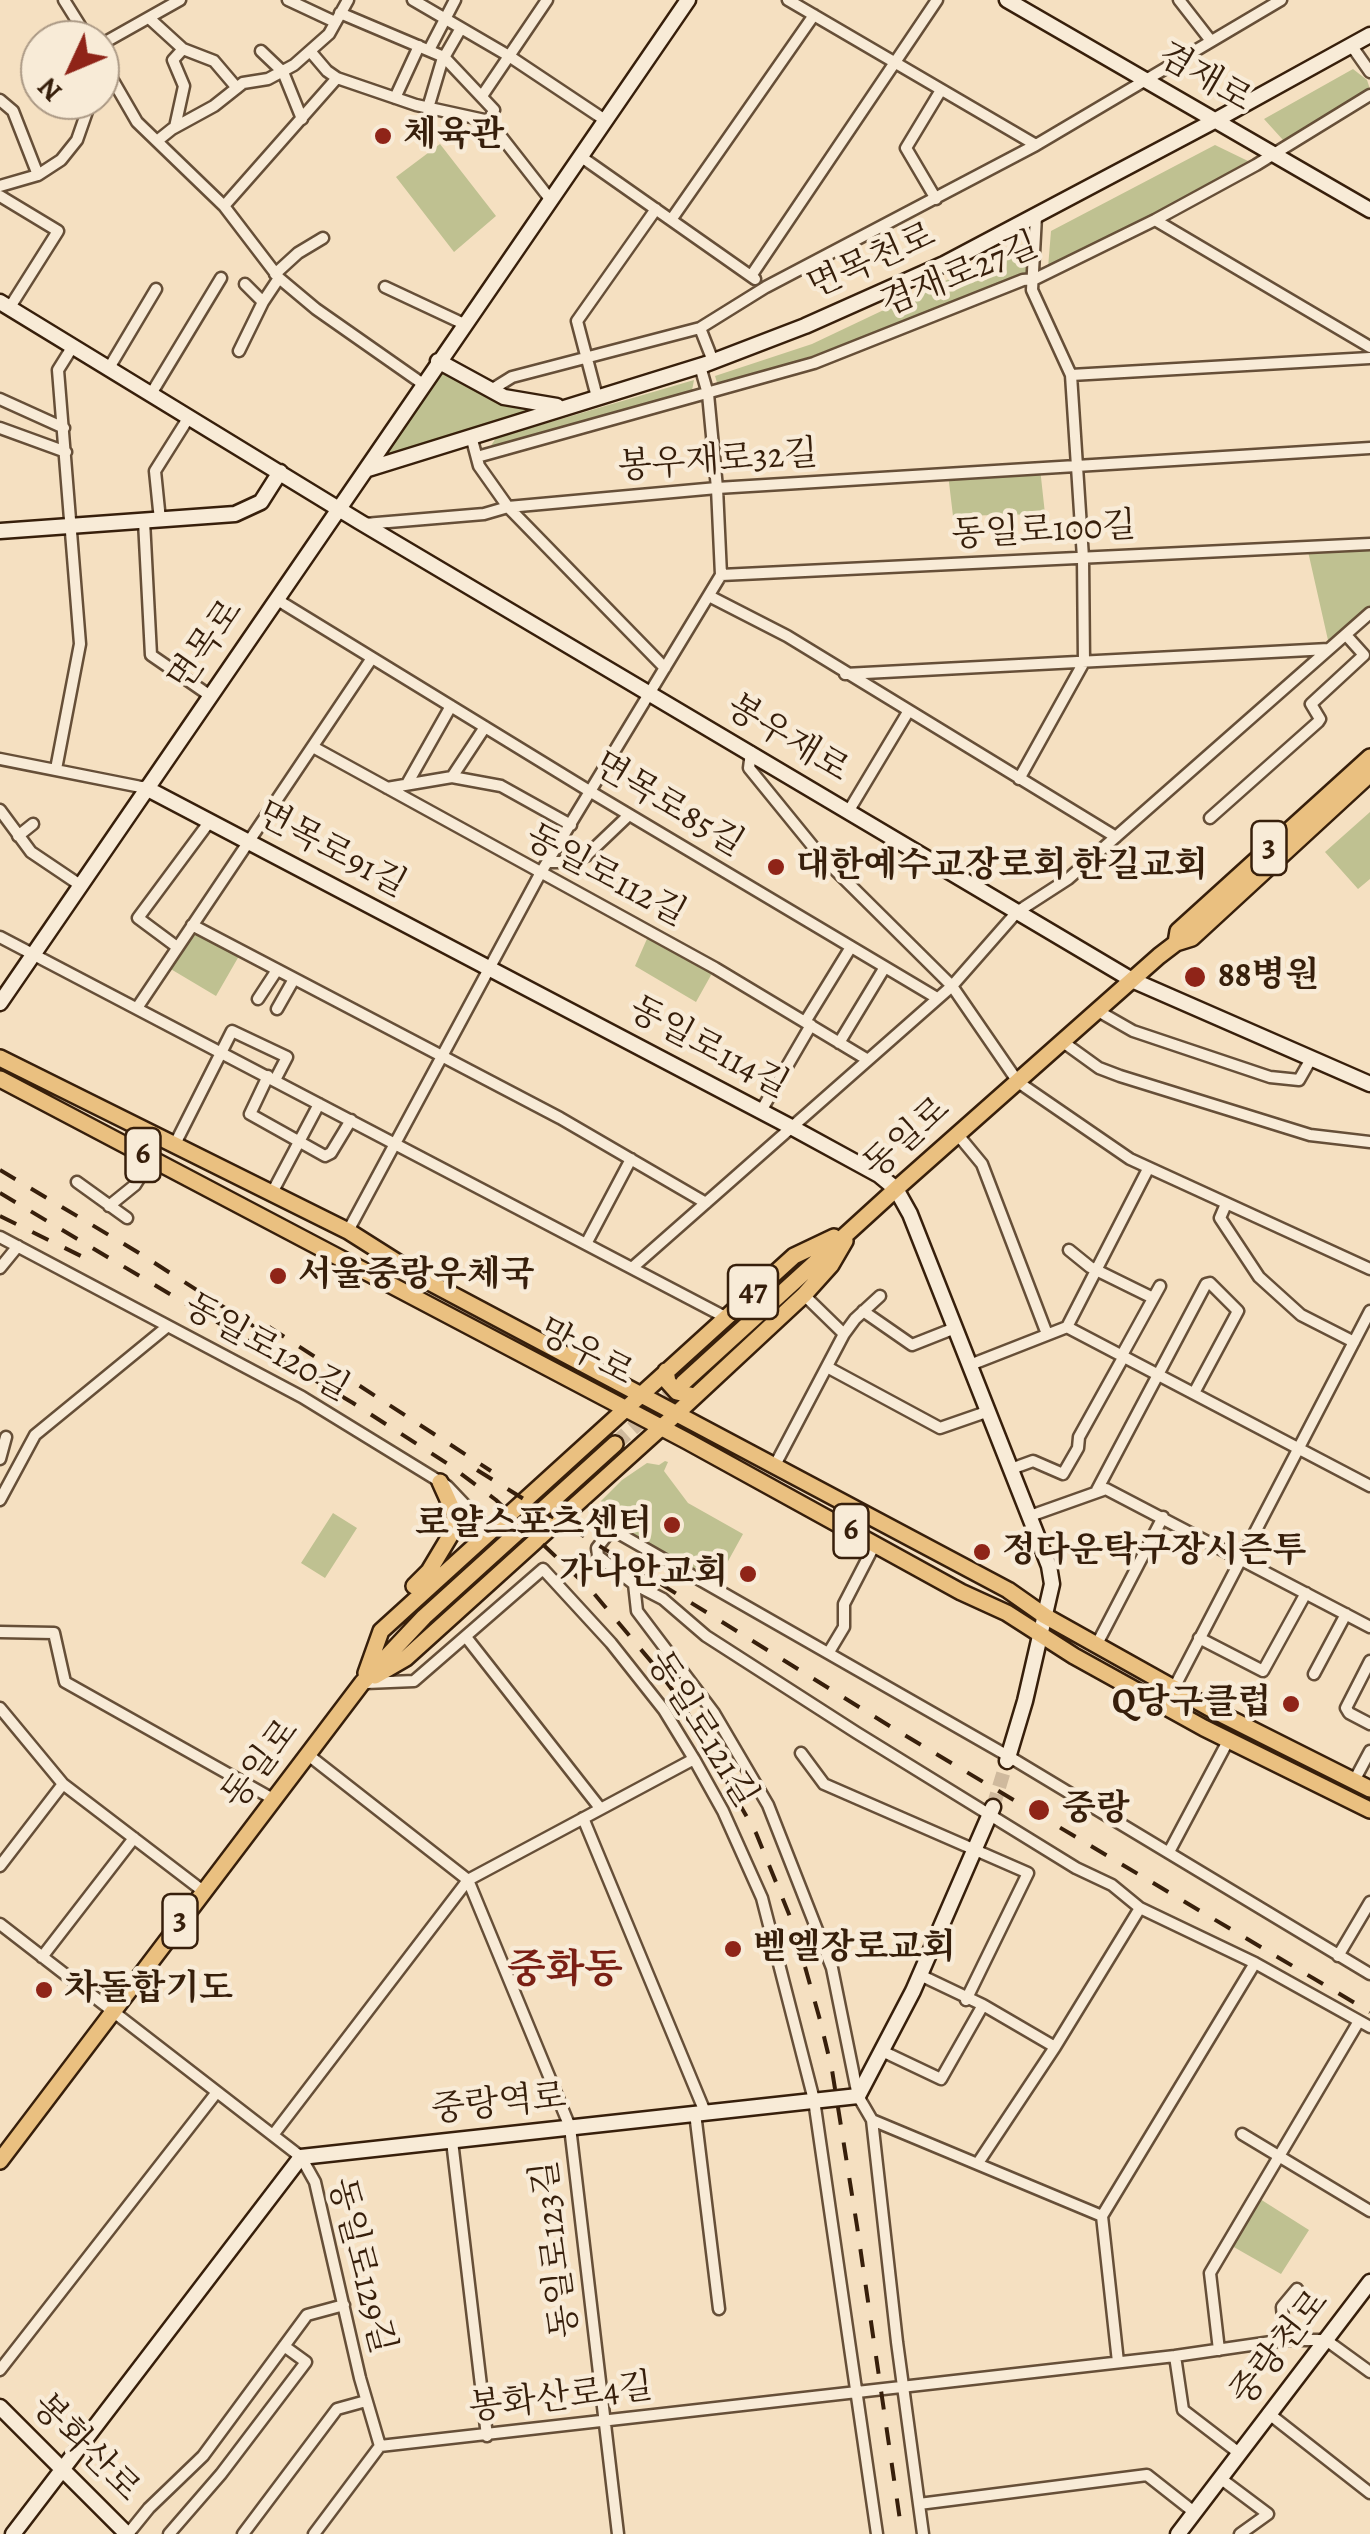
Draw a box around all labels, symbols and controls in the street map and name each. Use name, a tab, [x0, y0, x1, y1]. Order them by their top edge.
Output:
north arrow	[20, 20, 120, 120]
street label: 겸재로	[1150, 35, 1258, 123]
text: N	[29, 69, 71, 110]
place label: 체육관	[403, 115, 504, 157]
marker: 체육관	[372, 125, 394, 147]
street label: 면목천로	[802, 215, 942, 309]
street label: 겸재로27길	[875, 225, 1045, 327]
street label: 봉우재로32길	[617, 434, 819, 490]
street label: 동일로100길	[951, 506, 1137, 558]
street label: 면목로	[161, 592, 253, 700]
street label: 봉우재로	[718, 687, 856, 793]
street label: 면목로85길	[585, 745, 751, 867]
street label: 면목로91길	[249, 794, 413, 908]
street label: 동일로112길	[518, 817, 692, 937]
road number: 3	[1252, 821, 1286, 875]
place label: 대한예수교장로회 한길교회	[796, 846, 1208, 888]
marker: 대한예수교장로회 한길교회	[765, 856, 787, 878]
place label: 88병원	[1218, 956, 1319, 998]
marker: 88병원	[1182, 964, 1208, 990]
street label: 동일로114길	[621, 989, 795, 1109]
street label: 동일로	[856, 1089, 960, 1189]
road number: 6	[126, 1128, 160, 1182]
place label: 서울중랑우체국	[298, 1255, 535, 1297]
marker: 서울중랑우체국	[267, 1265, 289, 1287]
road number: 47	[728, 1265, 778, 1319]
street label: 동일로120길	[176, 1286, 356, 1412]
street label: 망우로	[530, 1312, 640, 1396]
place label: 로얄스포츠센터	[415, 1504, 652, 1546]
road number: 6	[834, 1504, 868, 1558]
marker: 로얄스포츠센터	[661, 1514, 683, 1536]
place label: 정다운탁구장시즌투	[1002, 1531, 1306, 1573]
marker: 정다운탁구장시즌투	[971, 1541, 993, 1563]
place label: 가나안교회	[559, 1553, 728, 1595]
marker: 가나안교회	[737, 1563, 759, 1585]
street label: 동일로121길	[637, 1644, 765, 1816]
place label: Q당구클럽	[1112, 1683, 1271, 1725]
marker: Q당구클럽	[1280, 1693, 1302, 1715]
street label: 동일로	[215, 1712, 309, 1818]
place label: 중랑	[1062, 1789, 1130, 1831]
marker: 중랑	[1026, 1797, 1052, 1823]
road number: 3	[162, 1894, 198, 1948]
place label: 벧엘장로교회	[753, 1928, 956, 1970]
marker: 벧엘장로교회	[722, 1938, 744, 1960]
district label: 중화동	[507, 1948, 623, 1996]
place label: 차돌합기도	[64, 1969, 233, 2011]
marker: 차돌합기도	[33, 1979, 55, 2001]
street label: 중랑역로	[430, 2077, 568, 2133]
street label: 동일로123길	[525, 2158, 589, 2340]
street label: 동일로129길	[318, 2174, 402, 2358]
street label: 중랑천로	[1223, 2283, 1339, 2415]
street label: 봉화산로4길	[467, 2367, 655, 2431]
street label: 봉화산로	[22, 2386, 148, 2512]

